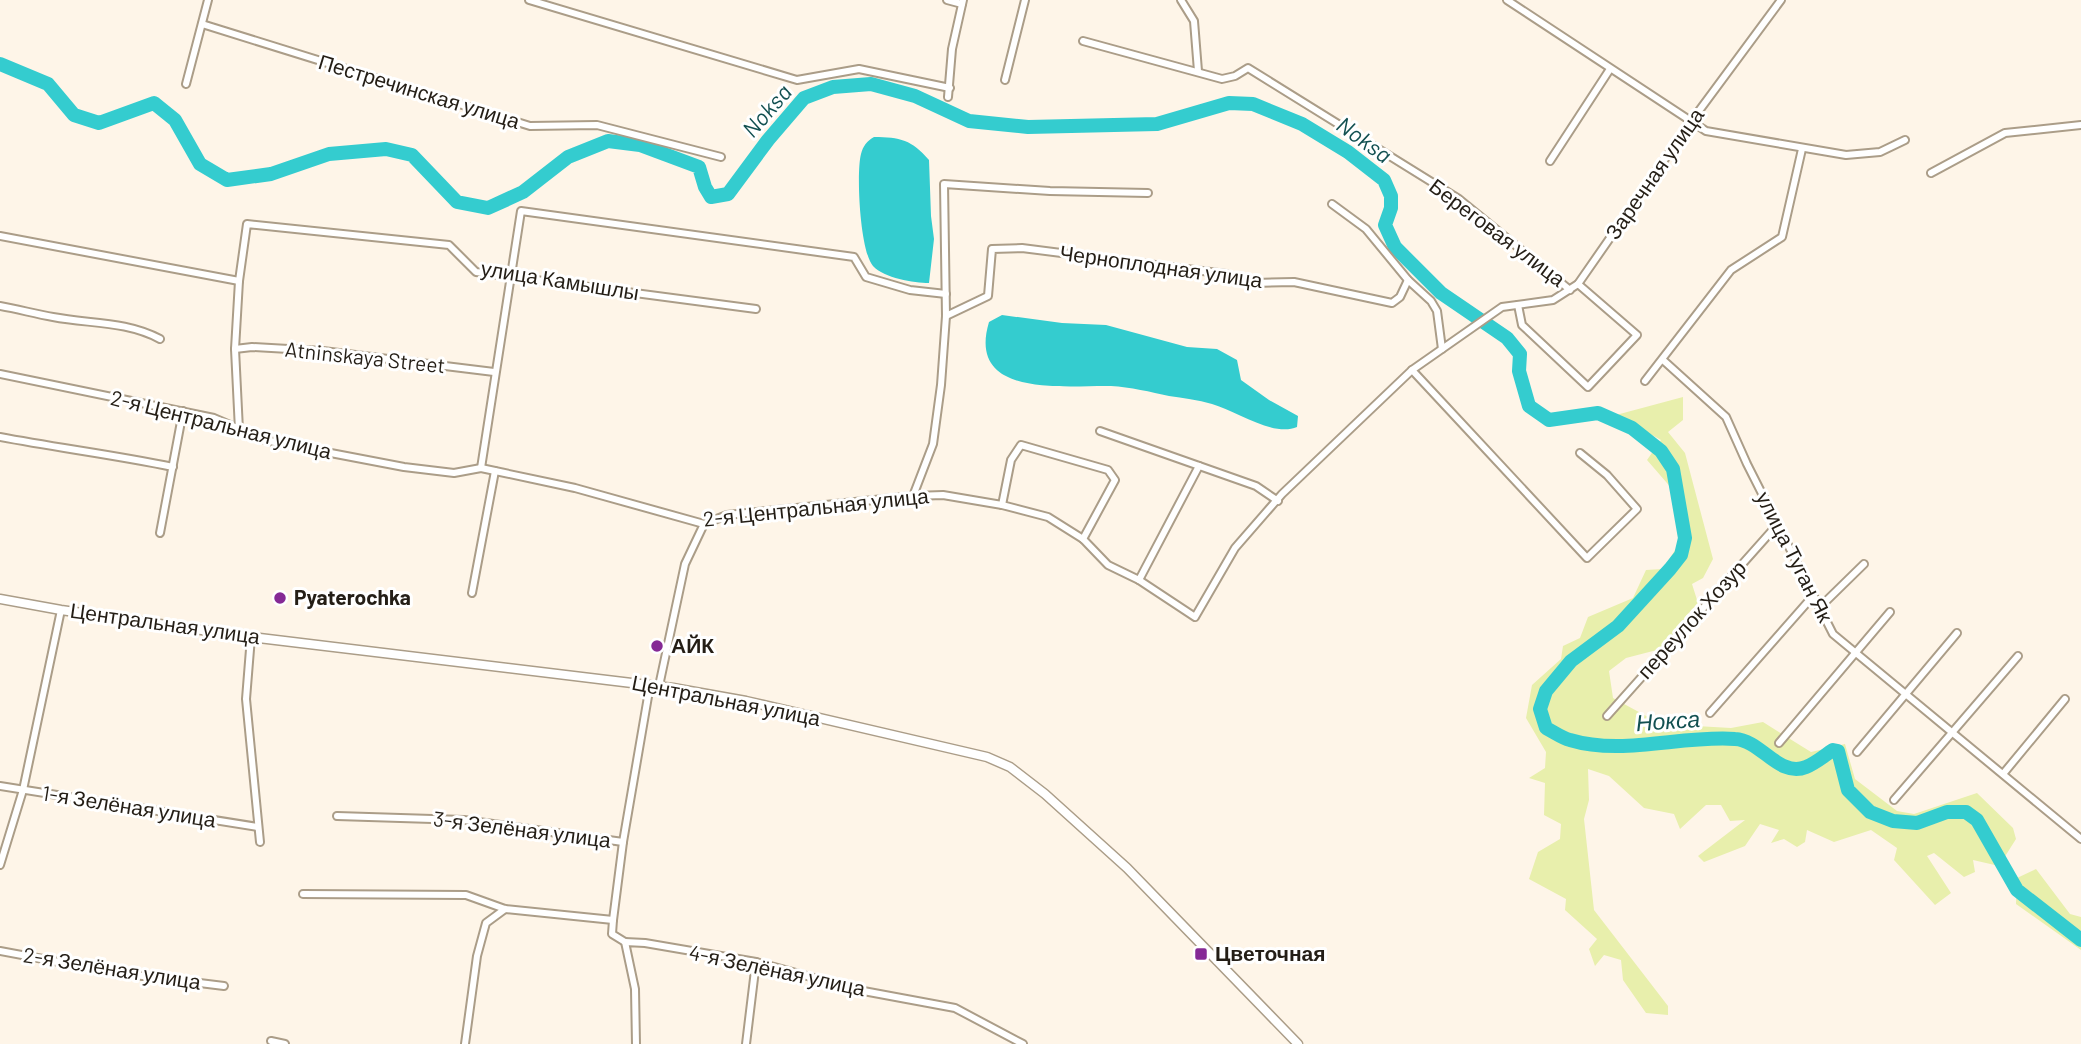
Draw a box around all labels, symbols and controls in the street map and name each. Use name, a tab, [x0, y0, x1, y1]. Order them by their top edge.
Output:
street label: Пестречинская улица	[316, 48, 523, 133]
water label: Noksa	[736, 78, 797, 143]
street label: Заречная улица	[1599, 102, 1709, 244]
water label: Noksa	[1332, 110, 1398, 169]
street label: Береговая улица	[1425, 173, 1571, 291]
street label: Черноплодная улица	[1058, 239, 1265, 292]
street label: улица Камышлы	[479, 255, 641, 304]
street label: Atninskaya Street	[284, 336, 446, 377]
street label: 2-я Центральная улица	[108, 384, 335, 463]
street label: 2-я Центральная улица	[702, 482, 930, 531]
street label: улица Туган Як	[1752, 487, 1839, 626]
street label: переулок Хозур	[1631, 555, 1750, 683]
place label: Pyaterochka	[294, 584, 411, 609]
marker: Pyaterochka	[272, 590, 288, 606]
street label: Центральная улица	[69, 597, 262, 648]
place label: АЙК	[671, 632, 714, 657]
marker: АЙК	[649, 638, 665, 654]
street label: Центральная улица	[630, 669, 823, 730]
water label: Нокса	[1635, 704, 1701, 736]
street label: 1-я Зелёная улица	[41, 779, 218, 832]
street label: 3-я Зелёная улица	[432, 805, 613, 852]
street label: 4-я Зелёная улица	[687, 939, 868, 1000]
place label: Цветочная	[1215, 940, 1326, 965]
street label: 2-я Зелёная улица	[22, 941, 203, 994]
marker: Цветочная	[1193, 946, 1209, 962]

